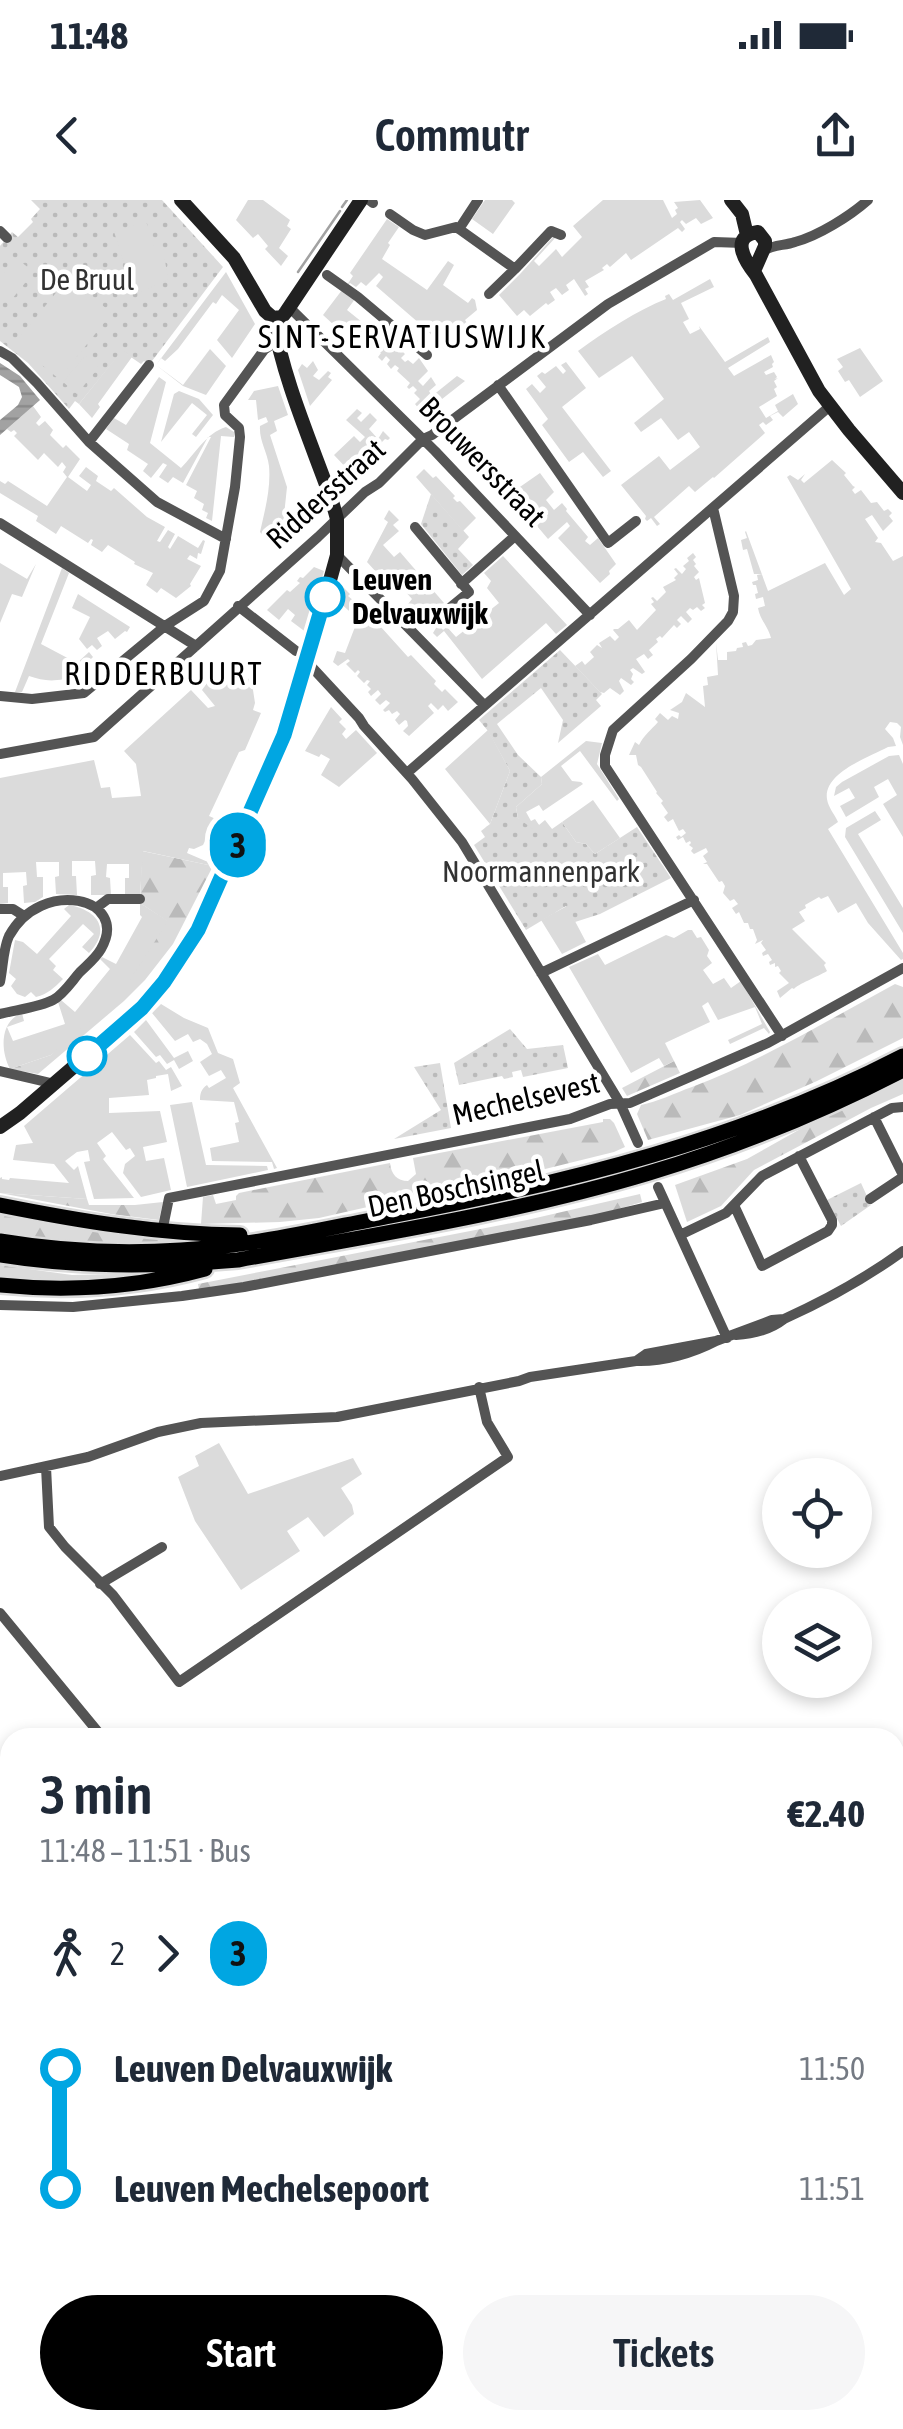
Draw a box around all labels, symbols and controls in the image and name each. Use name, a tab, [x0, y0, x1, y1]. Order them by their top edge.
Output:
text: 11:48	[50, 14, 128, 57]
icon: back	[40, 108, 95, 163]
icon: share	[808, 108, 863, 163]
text: Commutr	[374, 109, 529, 161]
park label: De Bruul	[40, 262, 134, 296]
district label: SINT-SERVATIUSWIJK	[258, 318, 548, 355]
street label: Brouwersstraat	[413, 390, 553, 533]
street label: Riddersstraat	[259, 431, 391, 555]
place label: Leuven Delvauxwijk	[352, 562, 488, 630]
marker: Leuven Delvauxwijk	[306, 578, 344, 616]
district label: RIDDERBUURT	[64, 655, 264, 692]
line badge: 3	[206, 812, 270, 878]
text: 3	[230, 825, 246, 865]
park label: Noormannenpark	[442, 854, 640, 888]
unlabelled marker	[68, 1037, 106, 1075]
street label: Mechelsevest	[449, 1065, 602, 1131]
street label: Den Boschsingel	[364, 1153, 547, 1223]
map controls	[762, 1458, 872, 1698]
button: locate	[762, 1458, 872, 1568]
button: layers	[762, 1588, 872, 1698]
text: 3 min	[40, 1763, 152, 1826]
text: €2.40	[788, 1792, 865, 1835]
text: 11:48 – 11:51 · Bus	[40, 1832, 251, 1869]
icon: walk	[40, 1926, 95, 1981]
icon: forward	[140, 1926, 195, 1981]
text: 3	[230, 1933, 247, 1973]
text: 2	[110, 1935, 125, 1972]
text: Leuven Delvauxwijk	[114, 2047, 392, 2090]
text: 11:50	[799, 2050, 865, 2087]
text: Leuven Mechelsepoort	[114, 2167, 429, 2210]
text: 11:51	[799, 2170, 865, 2207]
button: Start	[40, 2295, 443, 2410]
button: Tickets	[463, 2295, 865, 2410]

